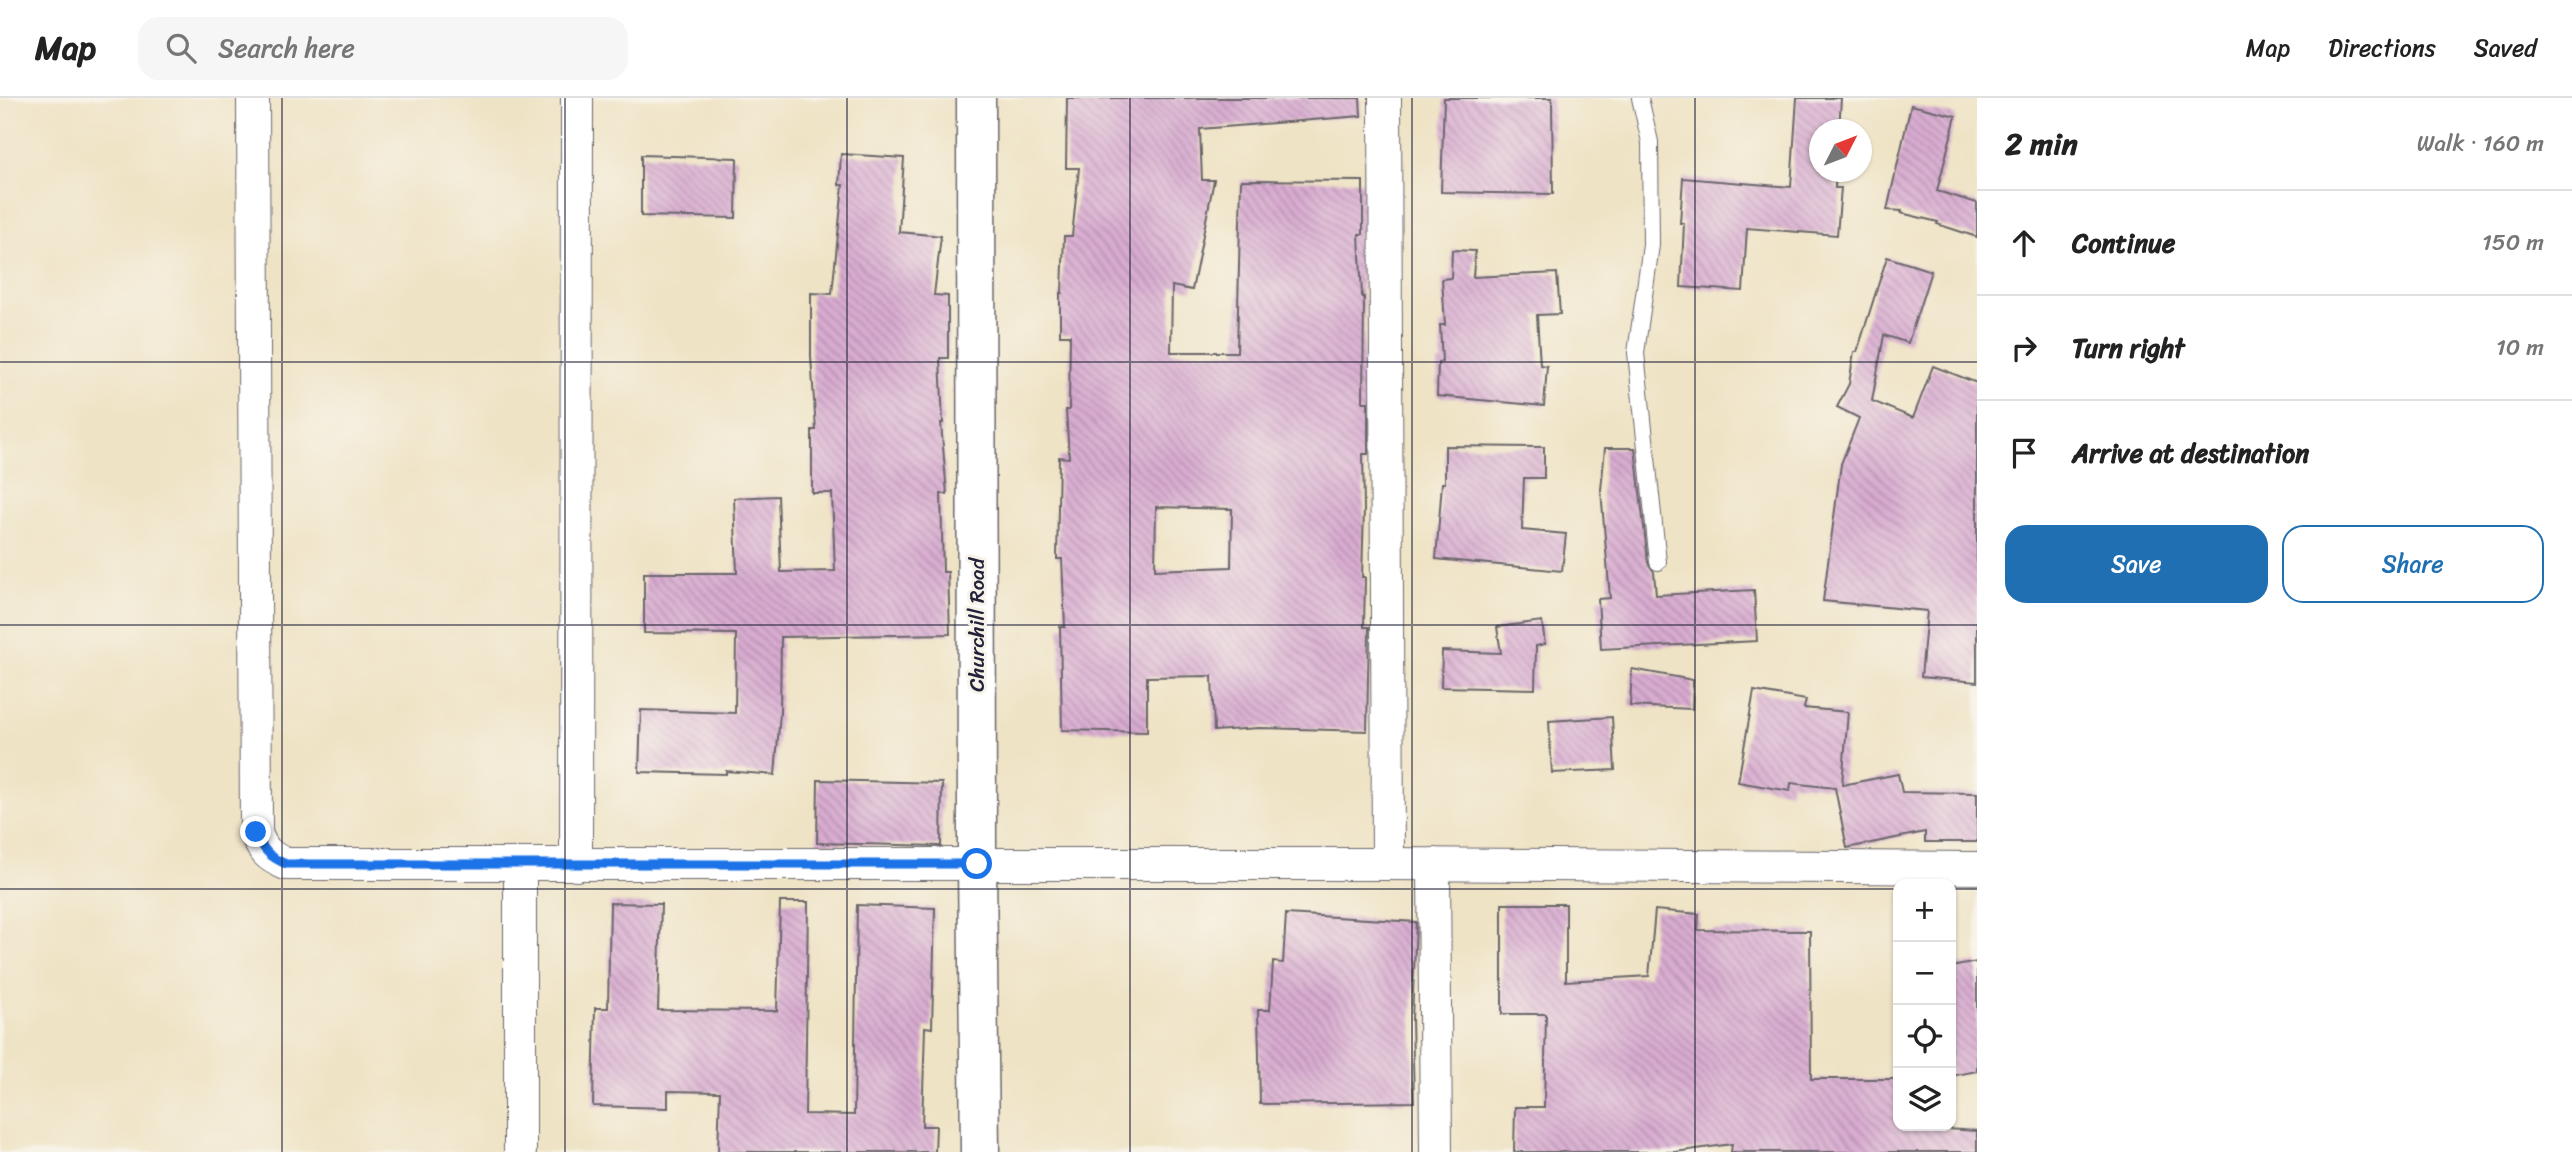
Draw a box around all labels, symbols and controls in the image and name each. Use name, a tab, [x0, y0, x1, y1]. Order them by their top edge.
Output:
search box	[138, 17, 628, 80]
text: Map	[35, 19, 96, 77]
text: Search here	[218, 25, 355, 71]
text: Map	[2246, 27, 2290, 69]
text: Directions	[2328, 27, 2436, 69]
text: Saved	[2474, 27, 2537, 69]
icon: search	[162, 29, 200, 67]
text: 2 min	[2005, 117, 2078, 171]
north arrow	[1809, 119, 1872, 182]
text: Walk · 160 m	[2417, 123, 2544, 164]
text: Continue	[2072, 220, 2175, 266]
text: 150 m	[2482, 222, 2544, 263]
icon: ahead	[2005, 224, 2043, 262]
text: Turn right	[2072, 325, 2185, 371]
text: 10 m	[2496, 327, 2544, 368]
icon: right	[2005, 329, 2043, 367]
text: Arrive at destination	[2072, 430, 2309, 476]
icon: arrive	[2005, 434, 2043, 472]
button: Save	[2005, 525, 2268, 603]
button: Share	[2282, 525, 2544, 603]
street label: Churchill Road	[958, 556, 996, 692]
route end	[240, 816, 271, 847]
route start	[961, 848, 992, 879]
map controls	[1893, 879, 1956, 1131]
button: +	[1893, 879, 1956, 942]
button: −	[1893, 942, 1956, 1005]
button: locate	[1893, 1005, 1956, 1068]
button: layers	[1893, 1068, 1956, 1131]

